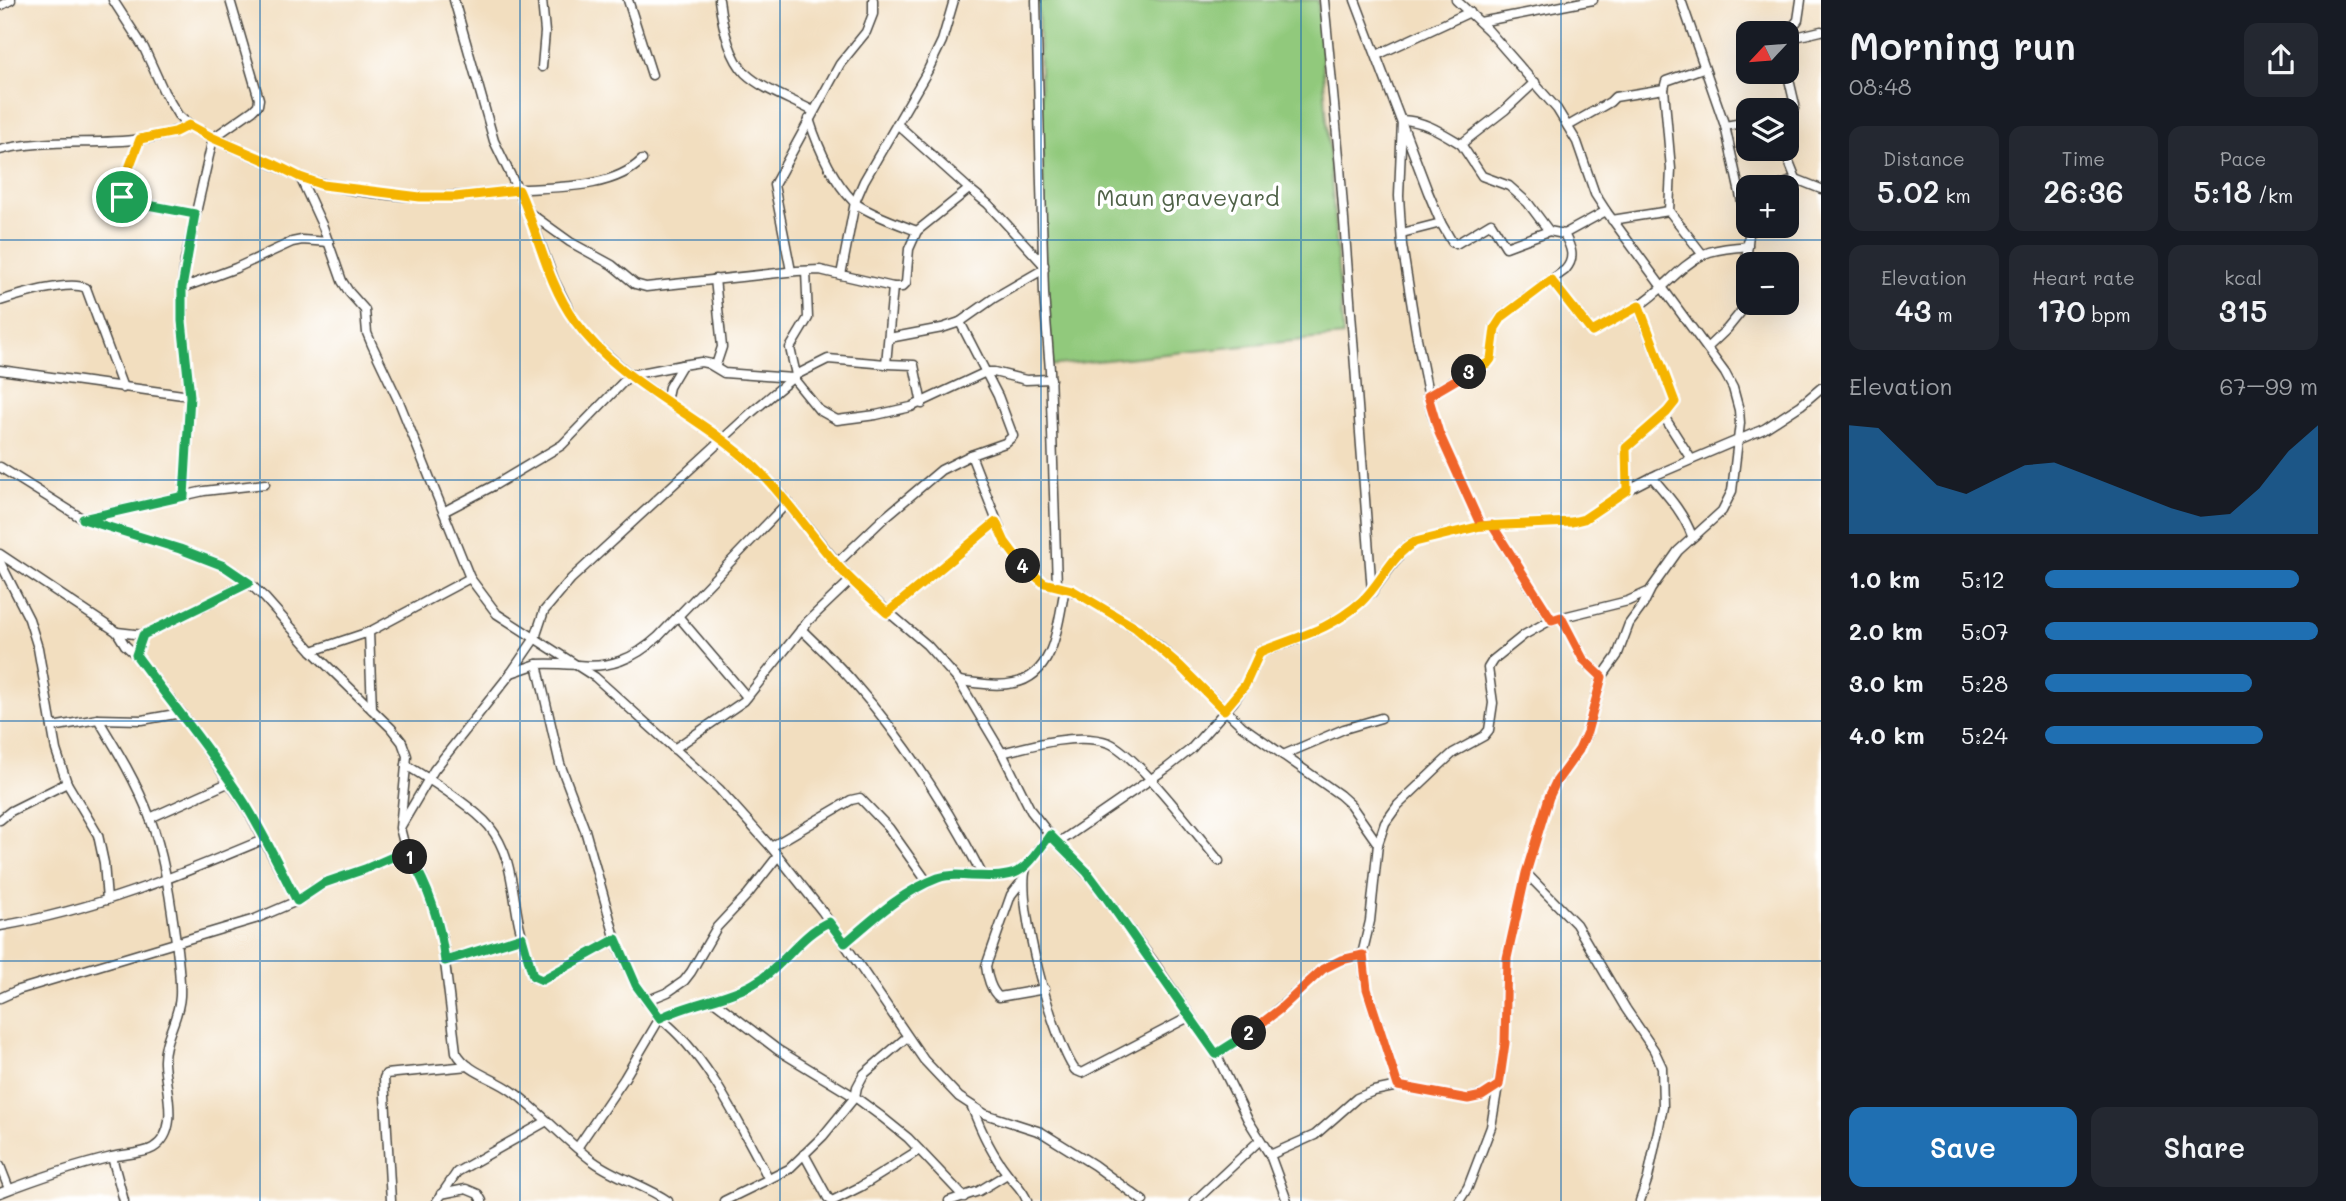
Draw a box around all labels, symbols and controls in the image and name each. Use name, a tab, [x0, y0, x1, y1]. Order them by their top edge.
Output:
text: Morning run	[1849, 20, 2076, 70]
north arrow	[1736, 21, 1799, 84]
map controls	[1736, 21, 1799, 315]
button: share	[2244, 23, 2318, 97]
text: 08:48	[1849, 71, 1912, 101]
button: layers	[1736, 98, 1799, 161]
text: Distance	[1883, 146, 1965, 171]
text: Time	[2062, 146, 2105, 171]
text: Pace	[2220, 146, 2266, 171]
pin	[92, 167, 152, 227]
text: 5.02	[1877, 171, 1939, 211]
text: 26:36	[2043, 171, 2124, 211]
text: 5:18	[2193, 171, 2252, 211]
button: +	[1736, 175, 1799, 238]
icon: arrive	[103, 178, 141, 216]
park label: Maun graveyard	[1096, 182, 1280, 212]
text: km	[1939, 183, 1971, 208]
text: /km	[2252, 183, 2293, 208]
button: −	[1736, 252, 1799, 315]
text: Elevation	[1881, 265, 1966, 290]
text: Heart rate	[2032, 265, 2135, 290]
text: kcal	[2224, 265, 2262, 290]
text: 43	[1895, 290, 1931, 330]
text: 170	[2036, 290, 2085, 330]
text: 315	[2219, 290, 2268, 330]
text: m	[1931, 302, 1953, 327]
text: bpm	[2085, 302, 2131, 327]
pin: 3	[1452, 354, 1486, 390]
text: 3	[1463, 359, 1474, 384]
text: Elevation	[1849, 371, 1952, 401]
text: 67–99 m	[2220, 371, 2318, 401]
pin: 4	[1006, 548, 1040, 584]
text: 4	[1016, 553, 1029, 578]
text: 1.0 km	[1849, 564, 1920, 594]
text: 5:12	[1961, 564, 2005, 594]
text: 2.0 km	[1849, 616, 1923, 646]
text: 5:07	[1961, 616, 2009, 646]
text: 3.0 km	[1849, 668, 1924, 698]
text: 5:28	[1961, 668, 2008, 698]
text: 4.0 km	[1849, 720, 1924, 750]
text: 5:24	[1961, 720, 2008, 750]
pin: 1	[392, 840, 428, 874]
text: 1	[405, 844, 414, 869]
pin: 2	[1232, 1016, 1266, 1050]
text: 2	[1243, 1020, 1254, 1045]
button: Save	[1849, 1107, 2077, 1187]
button: Share	[2091, 1107, 2318, 1187]

